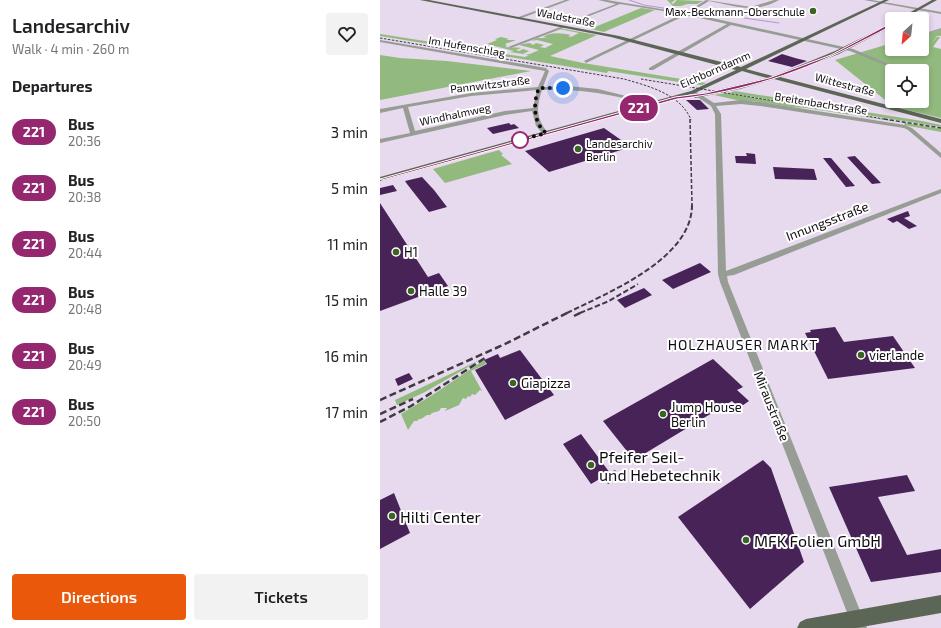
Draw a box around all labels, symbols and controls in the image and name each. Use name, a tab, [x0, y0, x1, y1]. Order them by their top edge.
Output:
street label: Waldstraße	[536, 5, 597, 29]
place label: Max-Beckmann-Oberschule	[665, 5, 805, 18]
marker: Max-Beckmann-Oberschule	[808, 6, 818, 16]
north arrow	[885, 12, 929, 56]
map controls	[885, 12, 929, 108]
button: heart	[326, 13, 368, 55]
text: Landesarchiv	[12, 14, 130, 37]
street label: Im Hufenschlag	[428, 33, 506, 59]
text: Walk · 4 min · 260 m	[12, 41, 129, 57]
street label: Eichborndamm	[678, 48, 752, 90]
button: locate	[885, 64, 929, 108]
street label: Wittestraße	[814, 70, 876, 98]
street label: Pannwitzstraße	[449, 73, 531, 95]
text: Departures	[12, 77, 92, 95]
your location	[553, 78, 573, 98]
street label: Breitenbachstraße	[774, 89, 868, 117]
line badge: 221	[616, 95, 662, 121]
text: 221	[628, 99, 650, 116]
street label: Windhalmweg	[418, 100, 492, 128]
text: Bus	[68, 115, 94, 133]
text: 221	[23, 123, 45, 140]
text: 3 min	[331, 123, 368, 141]
unlabelled marker	[511, 131, 529, 149]
text: 20:36	[68, 133, 101, 149]
place label: Landesarchiv Berlin	[586, 137, 653, 163]
marker: Landesarchiv Berlin	[573, 144, 583, 154]
text: Bus	[68, 171, 94, 189]
text: 221	[23, 179, 45, 196]
text: 5 min	[331, 179, 368, 197]
text: 20:38	[68, 189, 101, 205]
street label: Innungsstraße	[784, 198, 870, 244]
text: Bus	[68, 227, 94, 245]
text: 221	[23, 235, 45, 252]
text: 11 min	[327, 235, 368, 253]
place label: H1	[404, 244, 418, 260]
text: 20:44	[68, 245, 102, 261]
marker: H1	[391, 247, 401, 257]
text: Bus	[68, 283, 94, 301]
place label: Halle 39	[419, 283, 467, 299]
marker: Halle 39	[406, 286, 416, 296]
text: 221	[23, 291, 45, 308]
text: 15 min	[325, 291, 368, 309]
text: 20:48	[68, 301, 102, 317]
district label: HOLZHAUSER MARKT	[668, 336, 818, 353]
text: Bus	[68, 339, 94, 357]
text: 221	[23, 347, 45, 364]
text: 16 min	[325, 347, 368, 365]
place label: vierlande	[869, 347, 924, 363]
marker: vierlande	[856, 350, 866, 360]
text: 20:49	[68, 357, 102, 373]
street label: Miraustraße	[751, 369, 793, 443]
place label: Giapizza	[521, 375, 571, 391]
marker: Giapizza	[508, 378, 518, 388]
text: Bus	[68, 395, 94, 413]
place label: Jump House Berlin	[671, 399, 742, 430]
text: 221	[23, 403, 45, 420]
text: 17 min	[325, 403, 368, 421]
marker: Jump House Berlin	[658, 409, 668, 419]
text: 20:50	[68, 413, 101, 429]
place label: Pfeifer Seil- und Hebetechnik	[599, 447, 720, 484]
marker: Pfeifer Seil- und Hebetechnik	[586, 460, 596, 470]
place label: Hilti Center	[400, 507, 482, 526]
marker: Hilti Center	[387, 511, 397, 521]
place label: MFK Folien GmbH	[754, 531, 881, 550]
marker: MFK Folien GmbH	[741, 535, 751, 545]
button: Directions	[12, 574, 186, 620]
button: Tickets	[194, 574, 368, 620]

